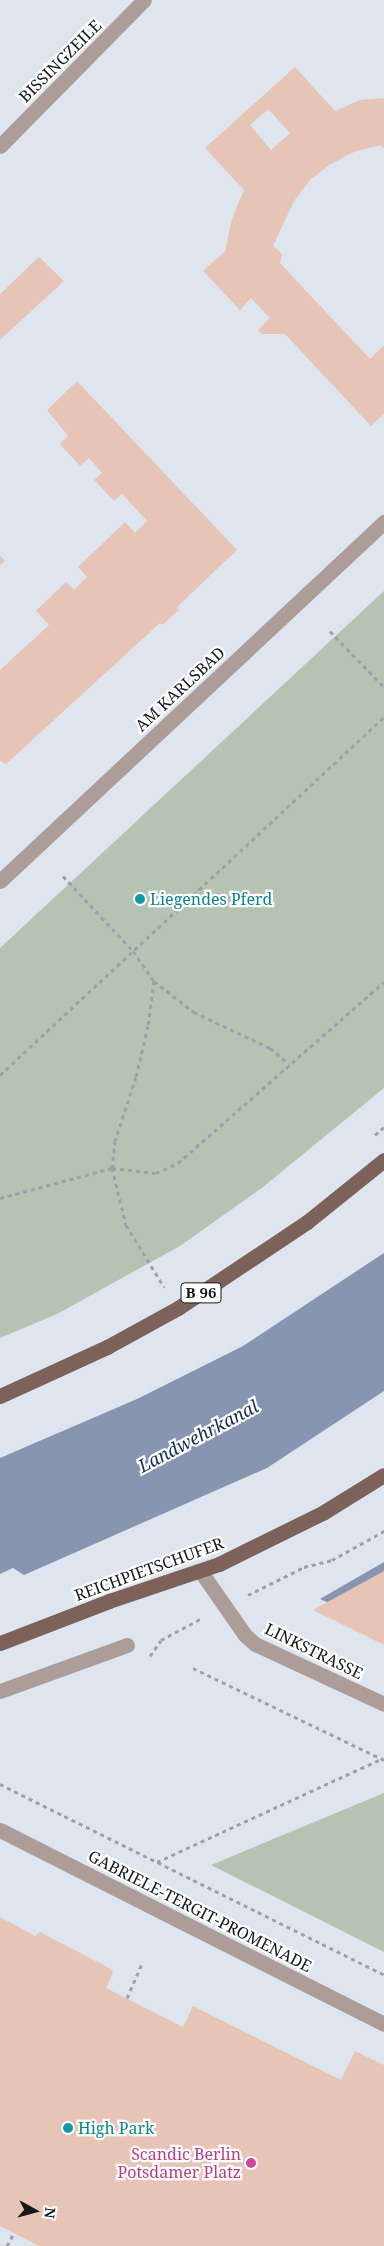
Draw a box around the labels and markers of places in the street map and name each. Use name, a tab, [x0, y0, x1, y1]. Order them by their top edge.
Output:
place label: Liegendes Pferd	[150, 889, 272, 909]
marker: Liegendes Pferd	[134, 893, 146, 905]
place label: High Park	[78, 2118, 154, 2138]
marker: High Park	[62, 2122, 74, 2134]
place label: Scandic Berlin Potsdamer Platz	[118, 2144, 241, 2182]
marker: Scandic Berlin Potsdamer Platz	[245, 2157, 257, 2169]

